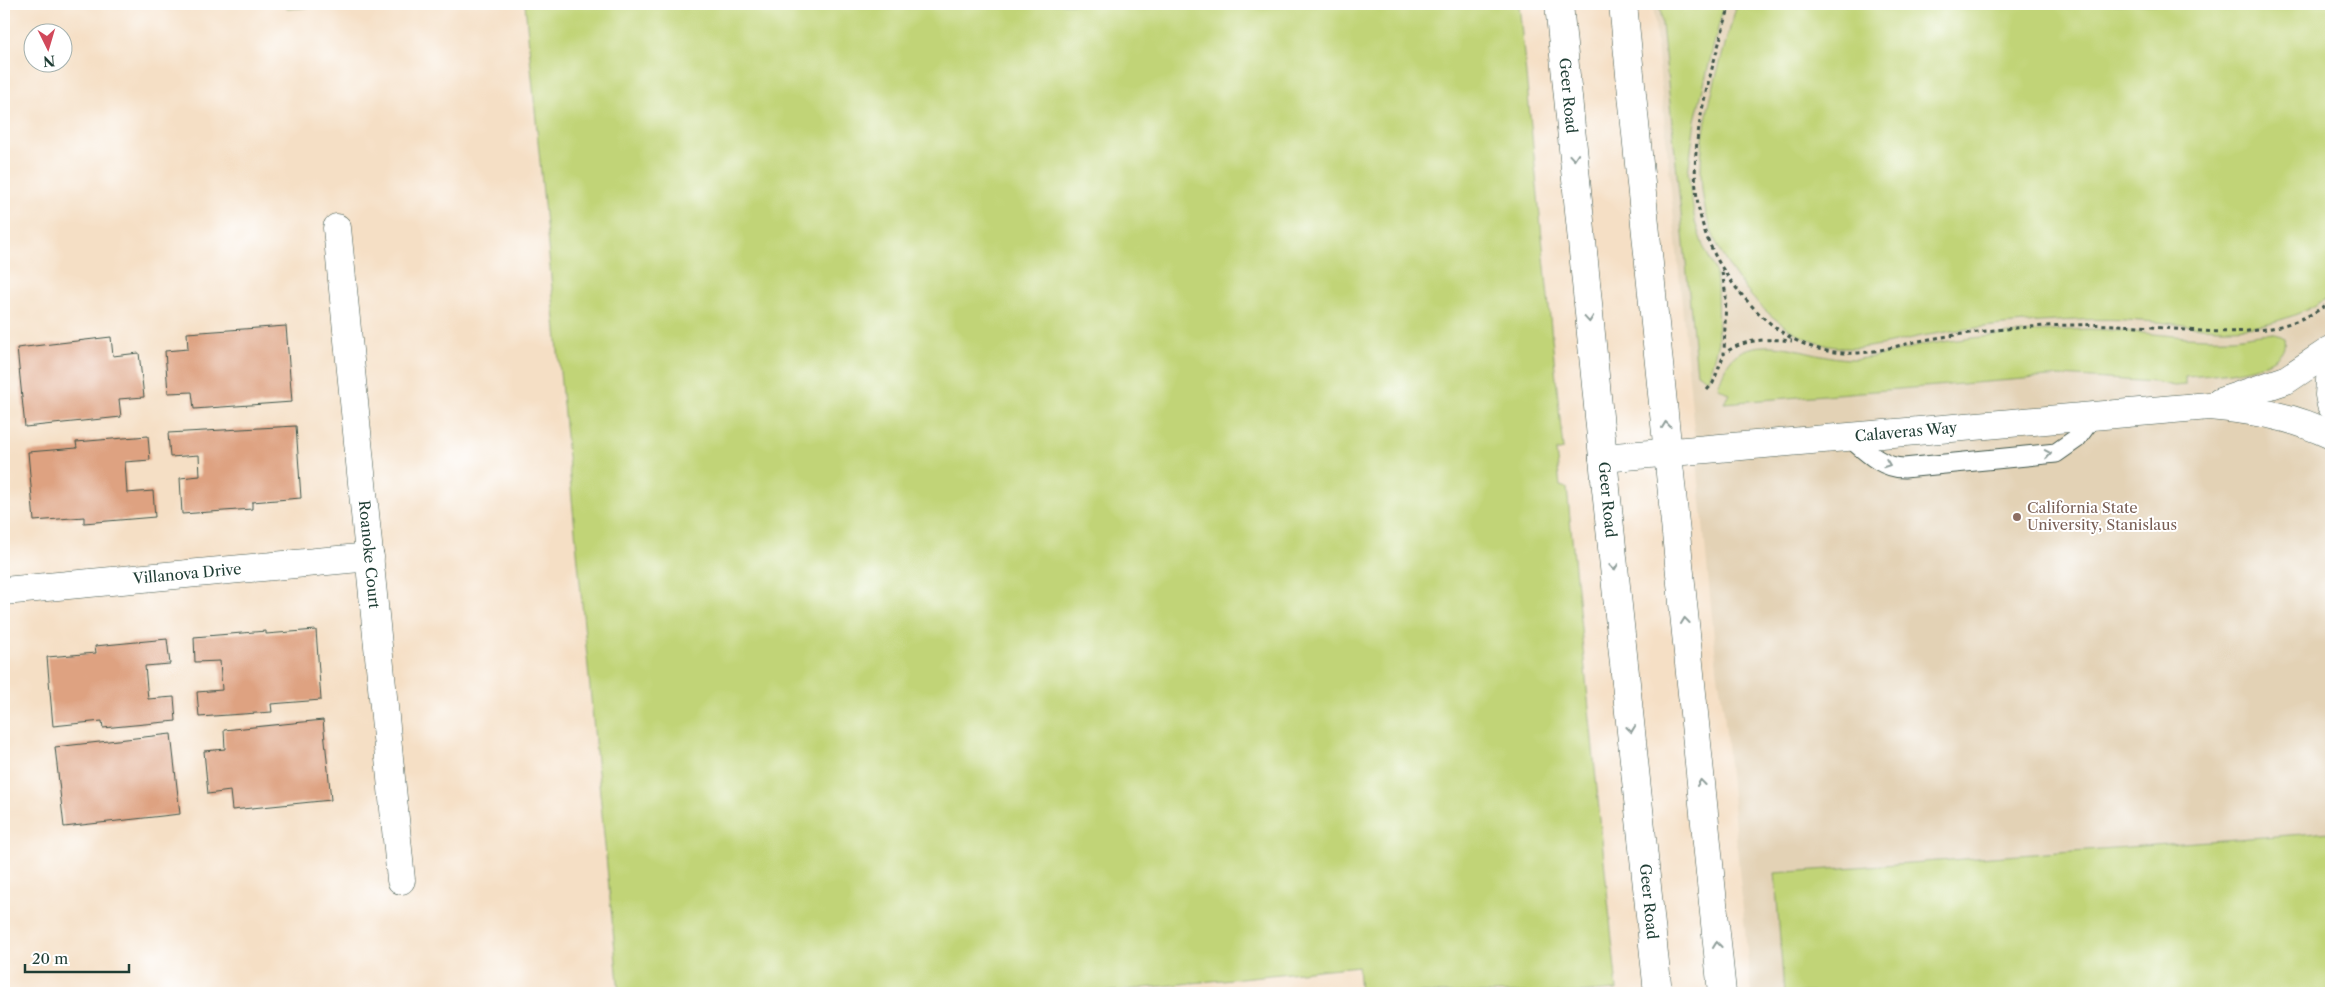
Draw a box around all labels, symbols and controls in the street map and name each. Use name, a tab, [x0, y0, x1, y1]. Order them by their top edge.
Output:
north arrow	[22, 22, 72, 72]
text: N	[42, 51, 56, 70]
street label: Geer Road	[1555, 57, 1582, 134]
one-way arrow	[1568, 153, 1579, 161]
one-way arrow	[1584, 315, 1595, 323]
street label: Calaveras Way	[1854, 418, 1958, 445]
one-way arrow	[1661, 420, 1672, 428]
one-way arrow	[2044, 450, 2053, 460]
one-way arrow	[1882, 458, 1891, 468]
street label: Geer Road	[1594, 461, 1621, 538]
place label: California State University, Stanislaus	[2027, 498, 2177, 534]
street label: Roanoke Court	[355, 499, 384, 610]
marker: California State University, Stanislaus	[2011, 511, 2023, 523]
street label: Villanova Drive	[131, 559, 242, 588]
one-way arrow	[1608, 564, 1619, 572]
one-way arrow	[1680, 617, 1691, 625]
one-way arrow	[1625, 725, 1636, 733]
one-way arrow	[1696, 779, 1707, 787]
street label: Geer Road	[1636, 863, 1662, 940]
one-way arrow	[1712, 940, 1723, 948]
scale bar	[25, 942, 129, 974]
text: 20 m	[32, 949, 68, 968]

